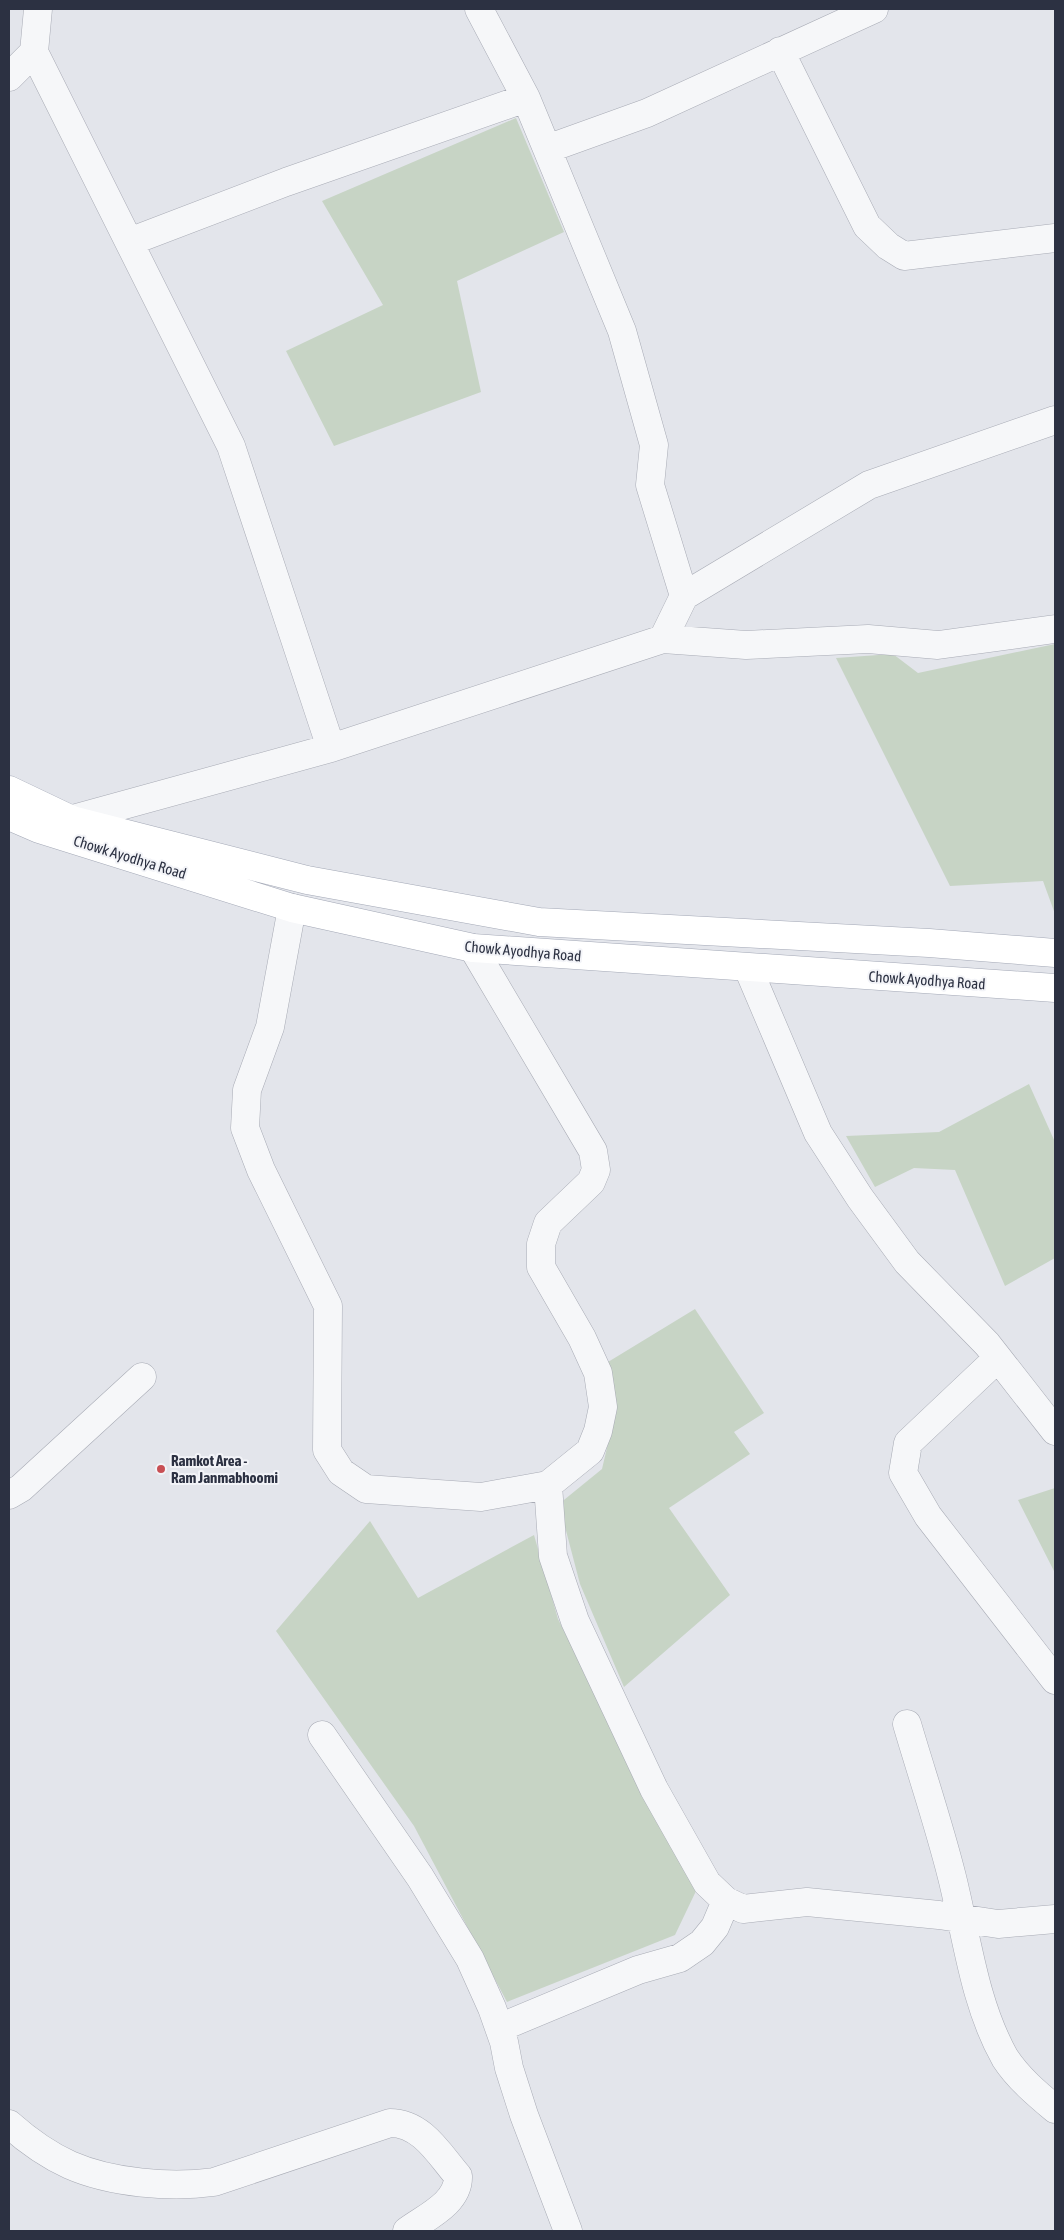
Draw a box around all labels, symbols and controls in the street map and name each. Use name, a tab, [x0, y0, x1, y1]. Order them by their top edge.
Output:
street label: Chowk Ayodhya Road	[72, 832, 188, 882]
street label: Chowk Ayodhya Road	[464, 937, 582, 965]
street label: Chowk Ayodhya Road	[868, 967, 986, 993]
place label: Ramkot Area - Ram Janmabhoomi	[171, 1452, 278, 1486]
marker: Ramkot Area - Ram Janmabhoomi	[155, 1463, 167, 1475]

